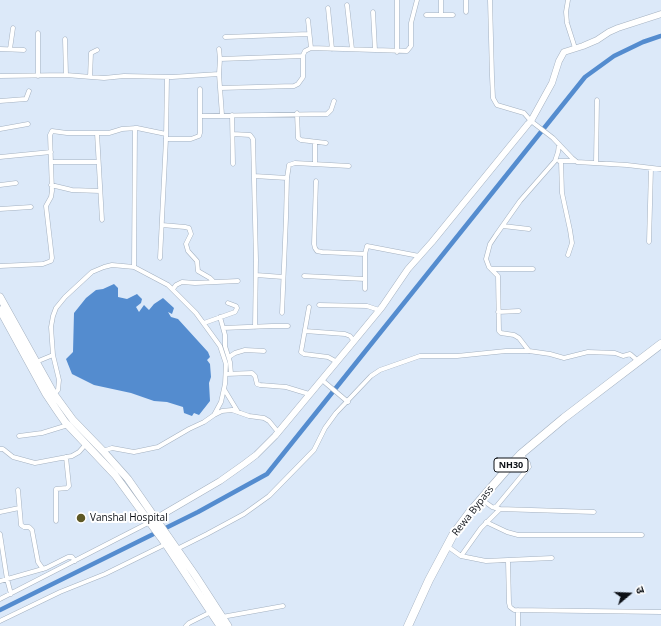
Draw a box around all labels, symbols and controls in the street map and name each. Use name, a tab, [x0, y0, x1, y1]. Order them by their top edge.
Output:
road number: NH30	[494, 458, 528, 472]
street label: Rewa Bypass	[450, 484, 496, 538]
marker: Vanshal Hospital	[75, 512, 87, 524]
place label: Vanshal Hospital	[90, 512, 168, 524]
north arrow	[609, 574, 649, 614]
text: उ	[633, 584, 649, 595]

